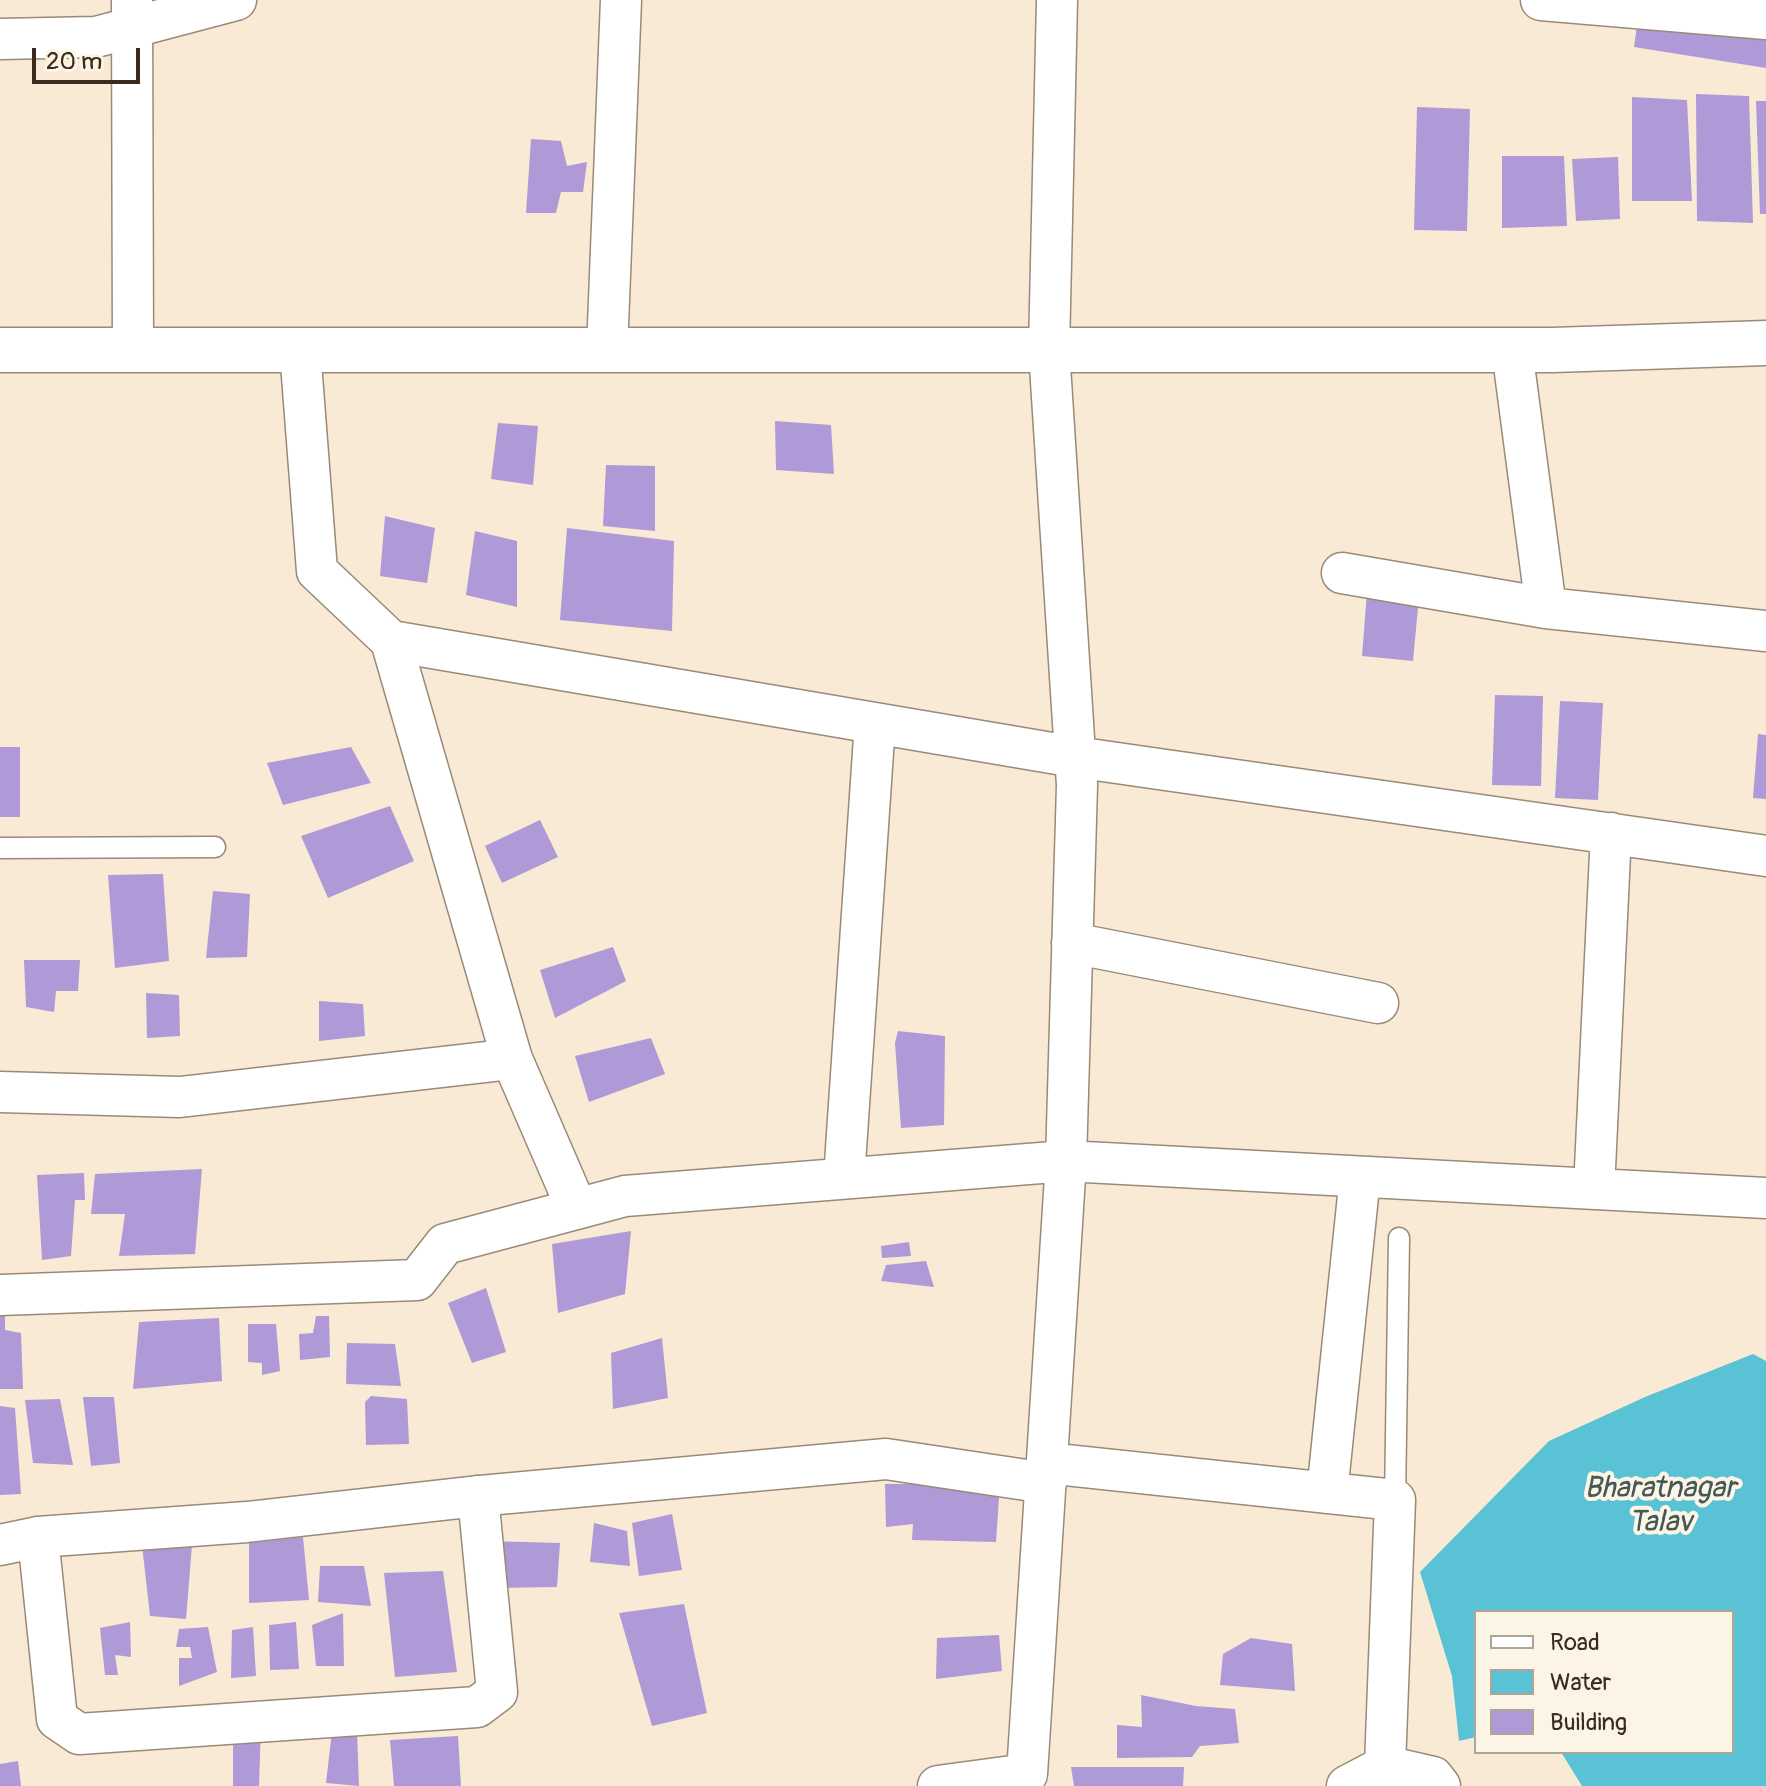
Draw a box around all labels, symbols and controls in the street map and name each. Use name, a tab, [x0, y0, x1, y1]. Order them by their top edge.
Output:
scale bar	[36, 32, 144, 82]
text: 20 m	[46, 47, 102, 76]
water label: Bharatnagar Talav	[1584, 1471, 1736, 1542]
legend	[1474, 1610, 1734, 1754]
text: Road	[1550, 1628, 1600, 1657]
text: Water	[1550, 1668, 1611, 1697]
text: Building	[1550, 1708, 1627, 1737]

